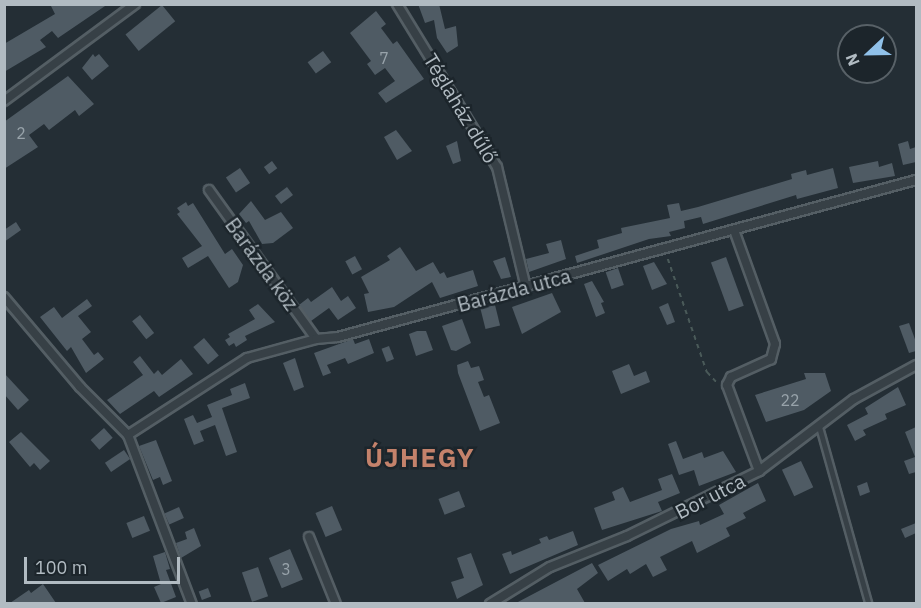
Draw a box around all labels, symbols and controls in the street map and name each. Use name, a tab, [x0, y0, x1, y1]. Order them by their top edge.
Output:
north arrow	[837, 24, 897, 84]
house number: 7	[379, 48, 389, 68]
street label: Téglaház dűlő	[419, 49, 503, 167]
text: N	[841, 51, 864, 69]
house number: 2	[16, 123, 26, 143]
street label: Barázda köz	[220, 213, 304, 315]
street label: Barázda utca	[454, 263, 574, 317]
house number: 22	[780, 390, 800, 410]
district label: ÚJHEGY	[365, 442, 475, 474]
street label: Bor utca	[671, 468, 749, 524]
scale bar	[27, 545, 183, 583]
text: 100 m	[35, 556, 87, 579]
house number: 3	[281, 559, 291, 579]

